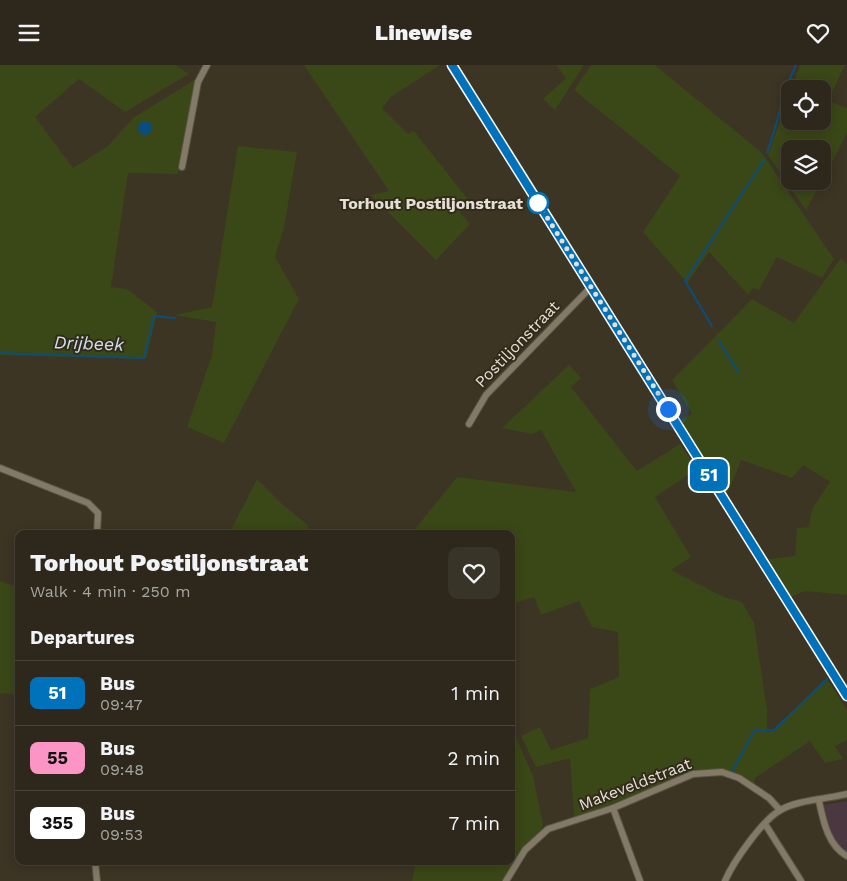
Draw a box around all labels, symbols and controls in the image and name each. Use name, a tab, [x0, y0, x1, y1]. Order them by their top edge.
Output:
icon: menu	[15, 19, 43, 47]
icon: heart	[804, 19, 832, 47]
text: Linewise	[375, 20, 472, 45]
map controls	[781, 80, 831, 190]
button: locate	[781, 80, 831, 130]
button: layers	[781, 140, 831, 190]
marker: Torhout Postiljonstraat	[527, 192, 549, 214]
place label: Torhout Postiljonstraat	[339, 194, 523, 213]
street label: Postiljonstraat	[471, 296, 563, 391]
water label: Drijbeek	[54, 331, 126, 355]
your location	[656, 397, 681, 422]
line badge: 51	[686, 459, 732, 491]
text: 51	[700, 464, 718, 485]
button: heart	[448, 547, 500, 599]
text: Torhout Postiljonstraat	[30, 549, 308, 577]
text: Walk · 4 min · 250 m	[30, 582, 190, 601]
text: Departures	[30, 626, 135, 649]
text: Bus	[100, 672, 135, 695]
text: 51	[48, 682, 67, 703]
text: 1 min	[451, 682, 500, 705]
text: 09:47	[100, 695, 143, 714]
text: Bus	[100, 737, 135, 760]
text: 55	[47, 747, 68, 768]
text: 2 min	[448, 747, 500, 770]
street label: Makeveldstraat	[576, 754, 694, 814]
text: 09:48	[100, 760, 144, 779]
text: Bus	[100, 802, 135, 825]
text: 355	[42, 812, 73, 833]
text: 7 min	[449, 812, 500, 835]
text: 09:53	[100, 825, 143, 844]

